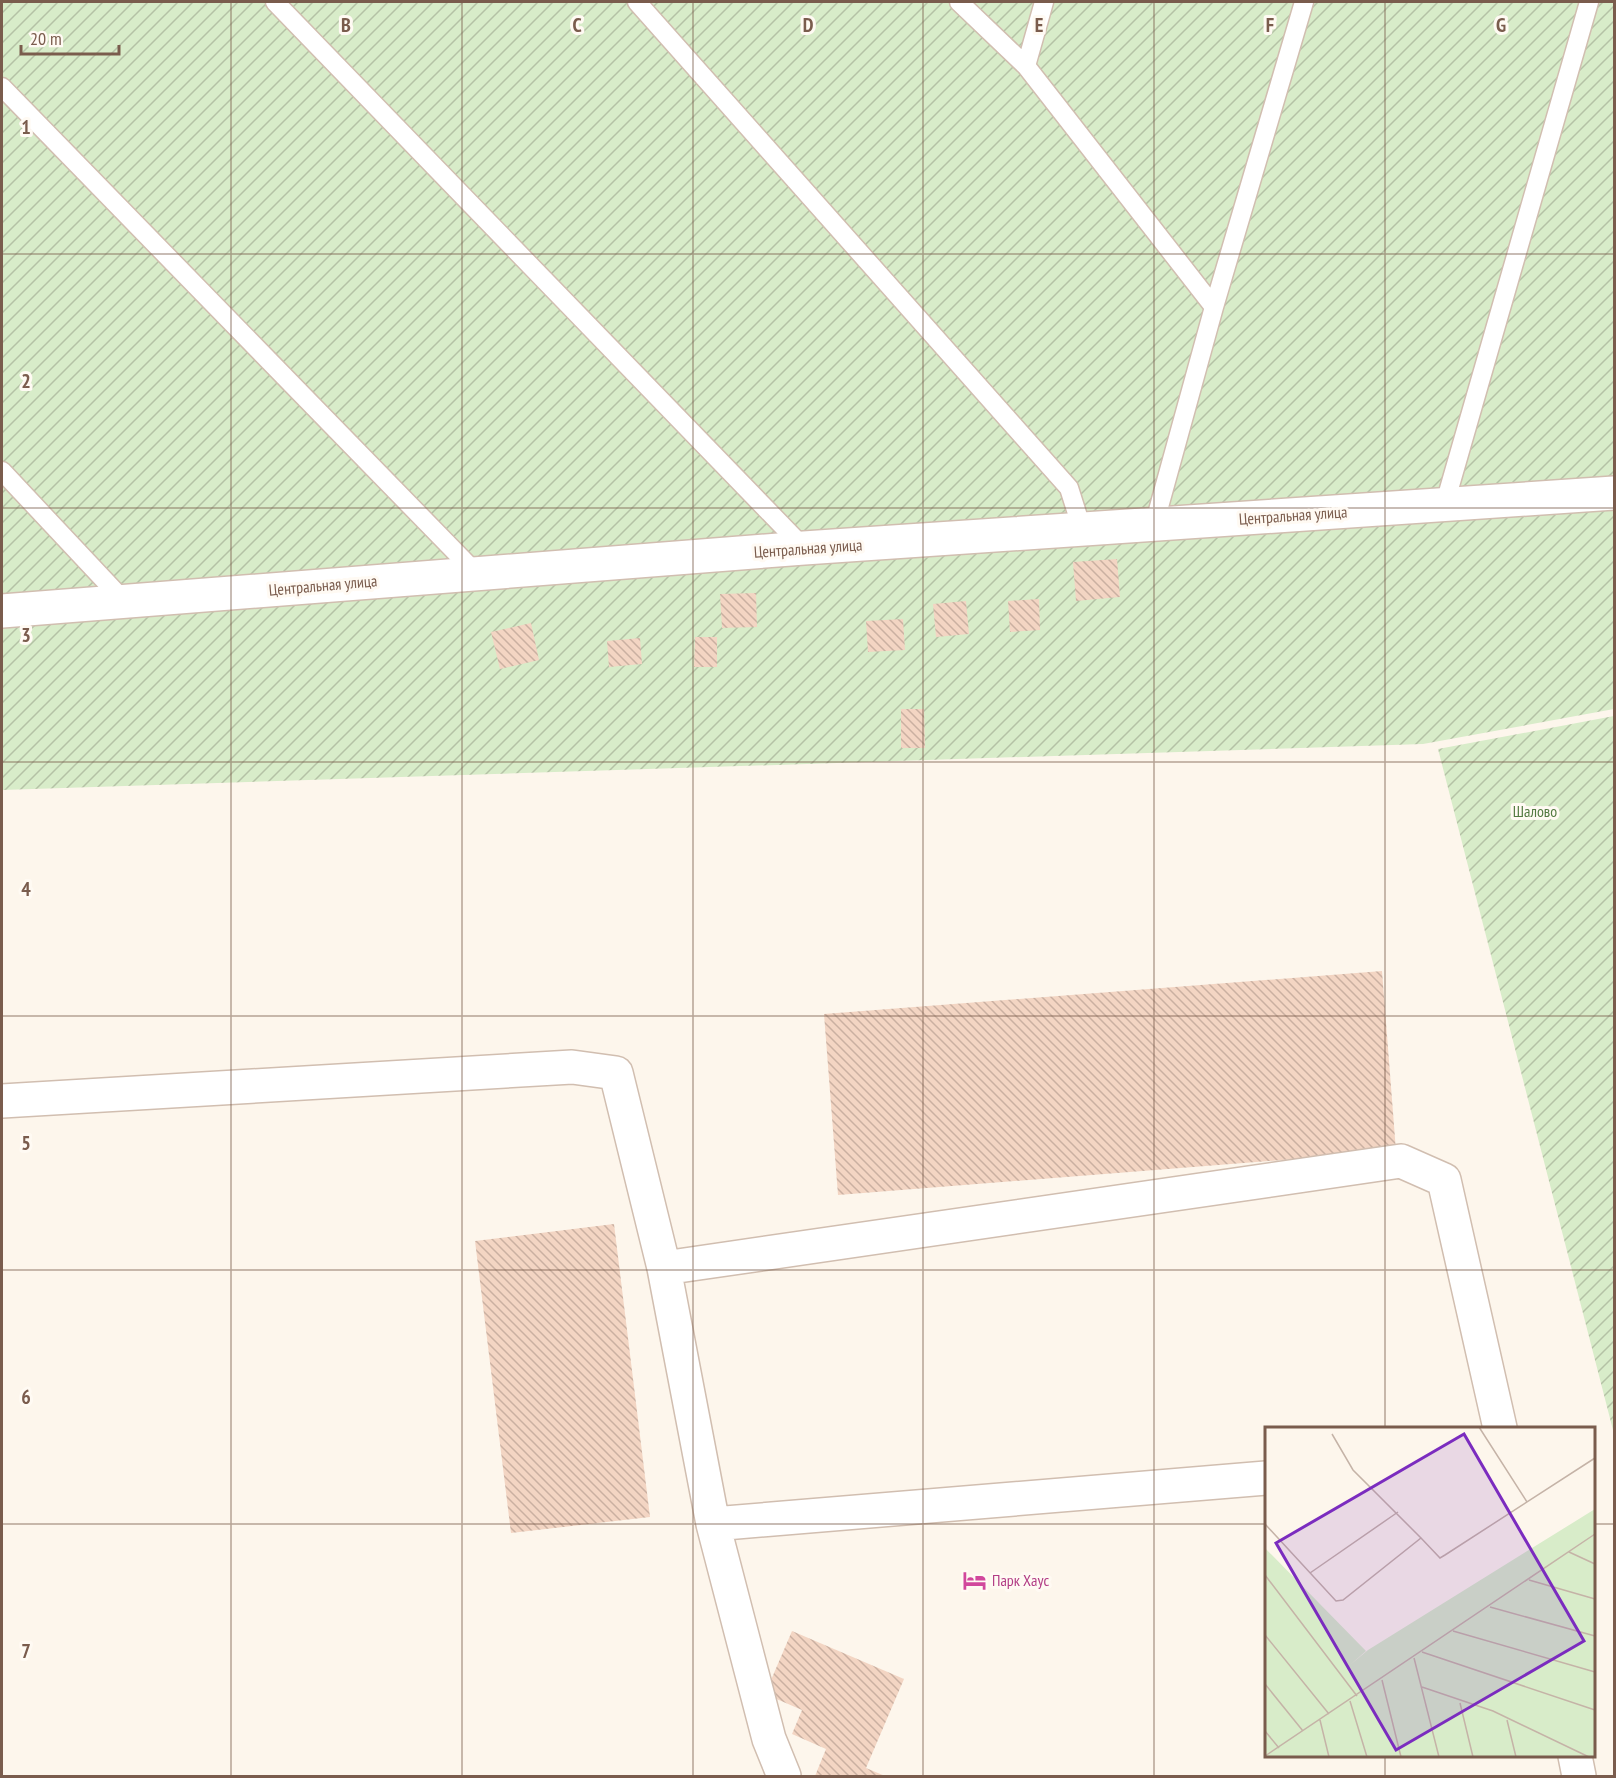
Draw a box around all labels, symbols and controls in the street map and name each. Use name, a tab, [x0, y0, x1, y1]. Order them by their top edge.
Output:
text: B	[341, 12, 351, 38]
text: C	[572, 12, 582, 38]
text: D	[803, 12, 814, 38]
text: E	[1035, 12, 1043, 38]
text: F	[1266, 12, 1274, 38]
text: G	[1496, 12, 1506, 38]
scale bar	[21, 18, 118, 56]
text: 20 m	[30, 27, 62, 50]
text: 1	[21, 114, 31, 140]
text: 2	[21, 368, 31, 394]
street label: Центральная улица	[1238, 501, 1348, 529]
street label: Центральная улица	[753, 534, 863, 562]
street label: Центральная улица	[268, 570, 378, 600]
text: 3	[21, 622, 31, 648]
park label: Шалово	[1513, 801, 1557, 821]
text: 4	[21, 876, 31, 902]
text: 5	[21, 1130, 31, 1156]
text: 6	[21, 1384, 31, 1410]
inset map	[1265, 1427, 1595, 1757]
hotel icon: Парк Хаус	[961, 1567, 987, 1593]
place label: Парк Хаус	[992, 1570, 1049, 1590]
text: 7	[21, 1638, 31, 1664]

